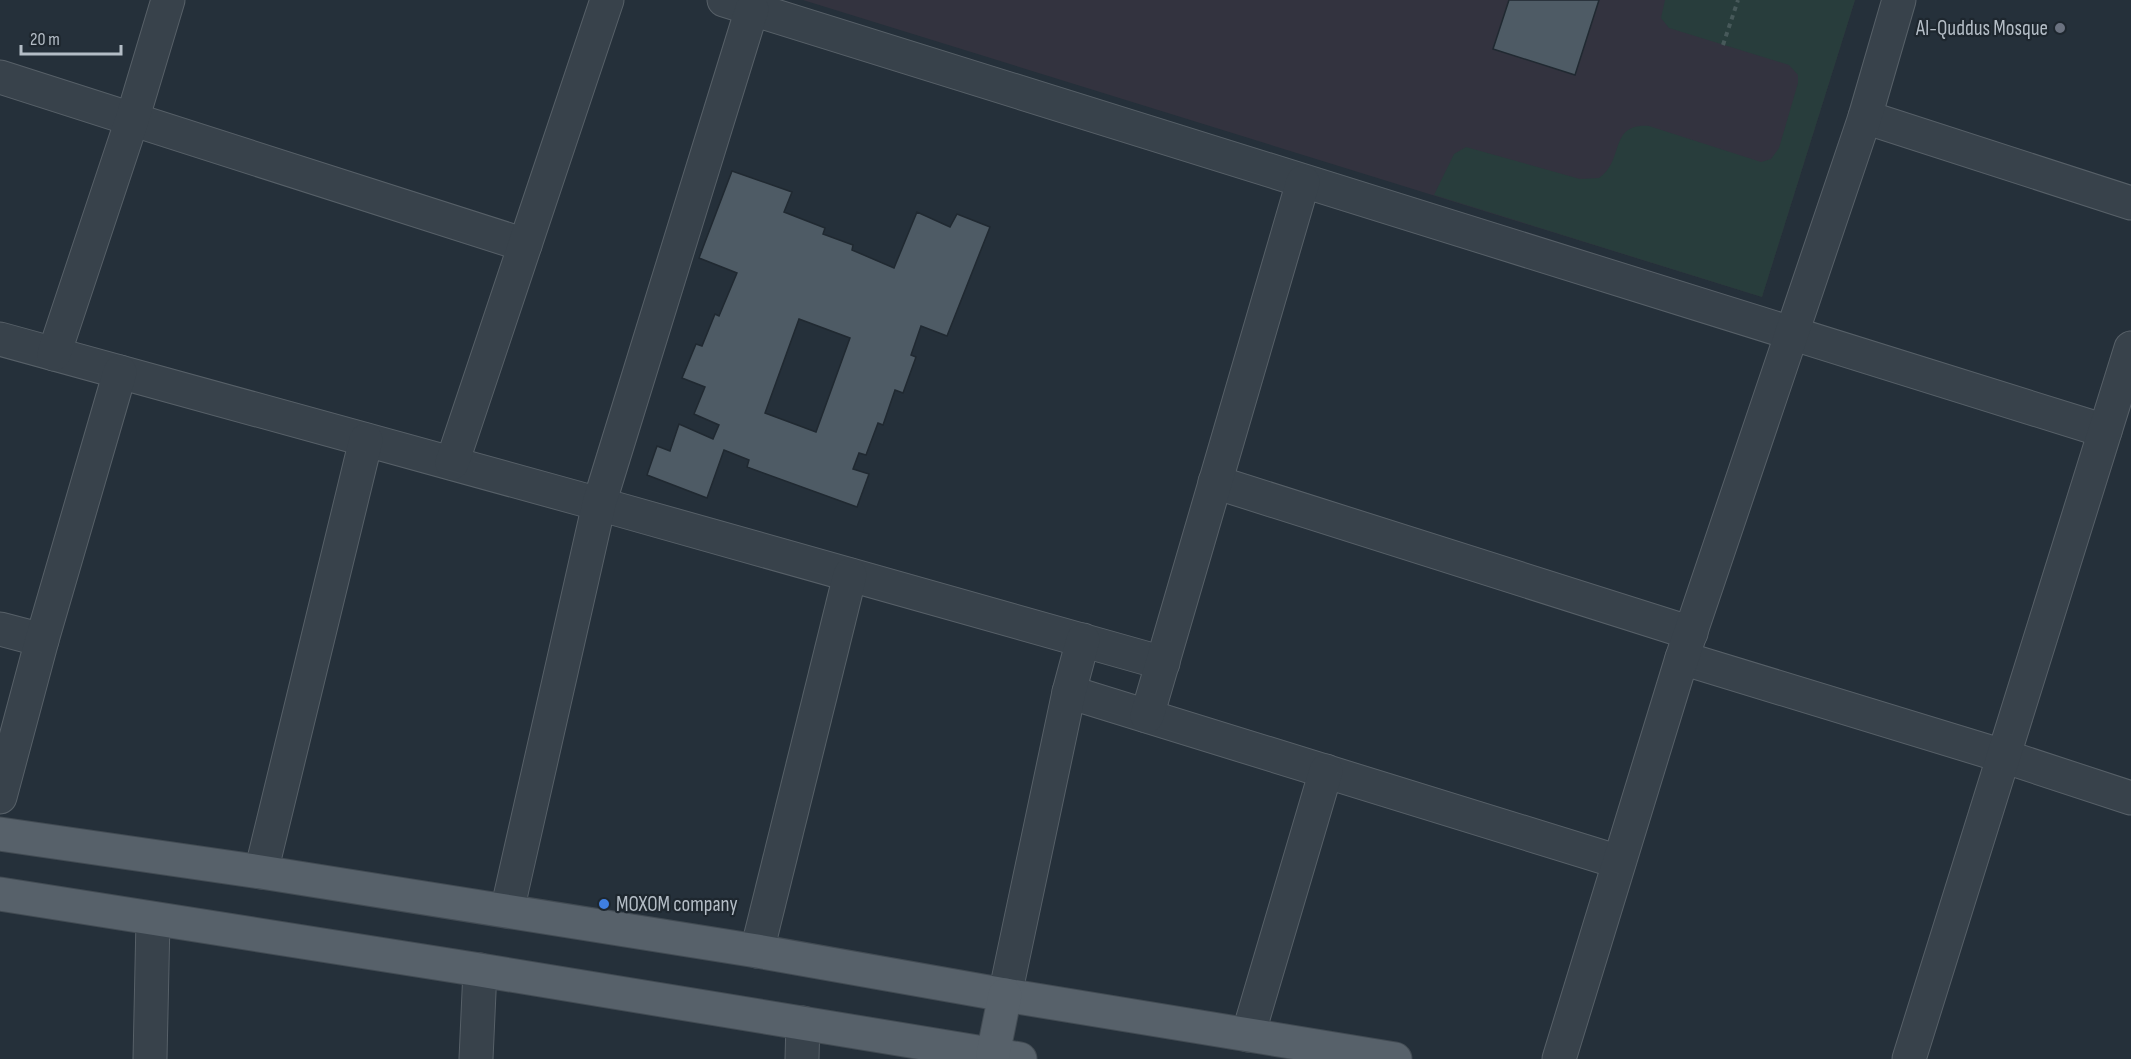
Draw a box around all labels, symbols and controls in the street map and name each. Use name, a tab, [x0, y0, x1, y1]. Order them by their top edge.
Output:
place label: Al-Quddus Mosque	[1915, 16, 2048, 41]
scale bar	[21, 18, 122, 56]
marker: Al-Quddus Mosque	[2053, 21, 2067, 35]
text: 20 m	[30, 29, 60, 50]
place label: MOXOM company	[616, 892, 738, 917]
marker: MOXOM company	[597, 897, 611, 911]

